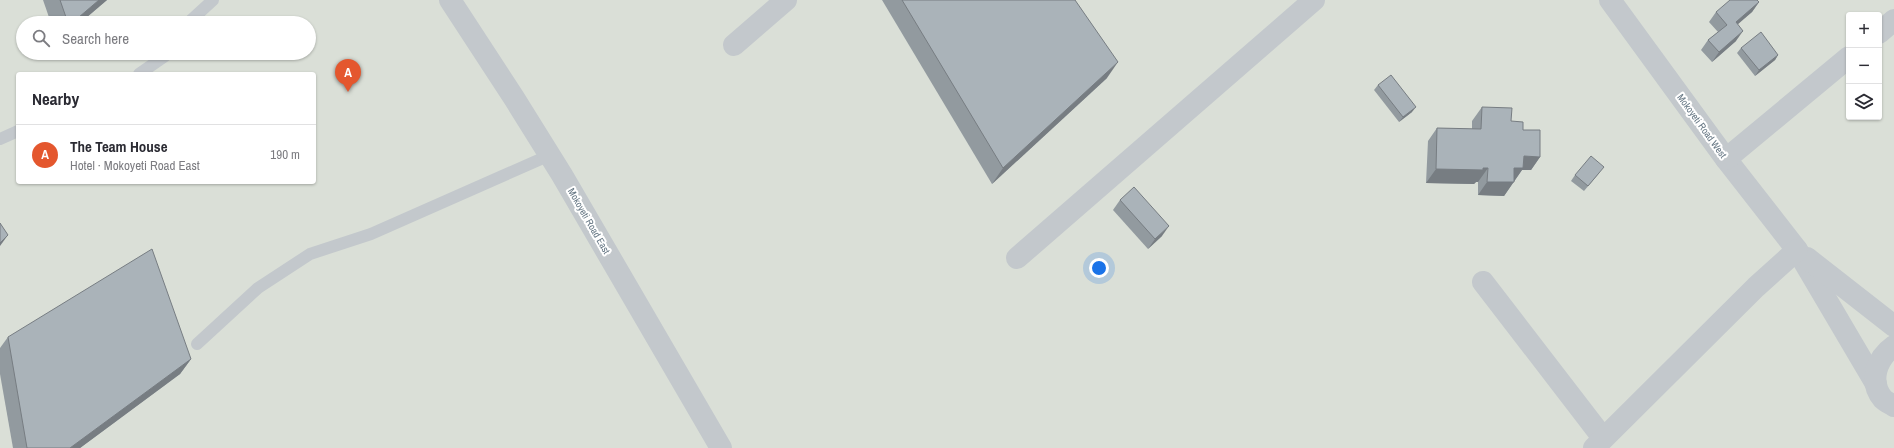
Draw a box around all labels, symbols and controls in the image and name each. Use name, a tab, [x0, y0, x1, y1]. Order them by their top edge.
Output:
map controls	[1846, 12, 1882, 120]
button: +	[1846, 12, 1882, 48]
search box	[16, 16, 316, 60]
icon: search	[30, 27, 52, 49]
text: Search here	[62, 28, 129, 49]
button: −	[1846, 48, 1882, 84]
pin: A	[335, 59, 361, 92]
button: layers	[1846, 84, 1882, 120]
text: Nearby	[32, 87, 79, 110]
street label: Mokoyeti Road West	[1674, 91, 1730, 161]
text: The Team House	[70, 136, 168, 157]
text: A	[41, 146, 49, 163]
text: 190 m	[270, 146, 300, 163]
text: Hotel · Mokoyeti Road East	[70, 157, 200, 174]
street label: Mokoyeti Road East	[565, 186, 613, 257]
your location	[1089, 258, 1109, 278]

